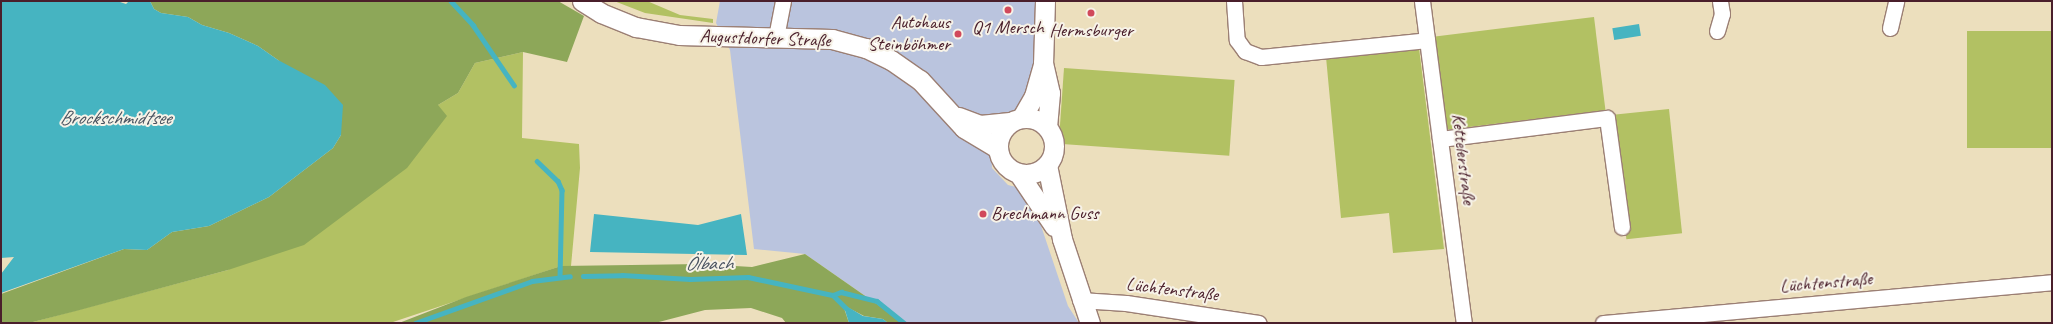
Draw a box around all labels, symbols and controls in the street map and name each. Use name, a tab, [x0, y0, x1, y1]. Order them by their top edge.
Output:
marker: Q1 Mersch	[1003, 5, 1013, 15]
marker: Hermsburger	[1086, 8, 1096, 18]
place label: Autohaus Steinböhmer	[867, 12, 950, 56]
place label: Q1 Mersch	[972, 17, 1044, 39]
place label: Hermsburger	[1049, 20, 1133, 42]
street label: Augustdorfer Straße	[699, 25, 831, 53]
marker: Autohaus Steinböhmer	[953, 29, 963, 39]
water label: Brockschmidtsee	[59, 105, 171, 129]
street label: Kettelerstraße	[1446, 112, 1480, 206]
place label: Brechmann Guss	[991, 203, 1098, 225]
marker: Brechmann Guss	[978, 209, 988, 219]
water label: Ölbach	[685, 251, 733, 275]
street label: Lüchtenstraße	[1779, 268, 1873, 298]
street label: Lüchtenstraße	[1125, 273, 1219, 307]

